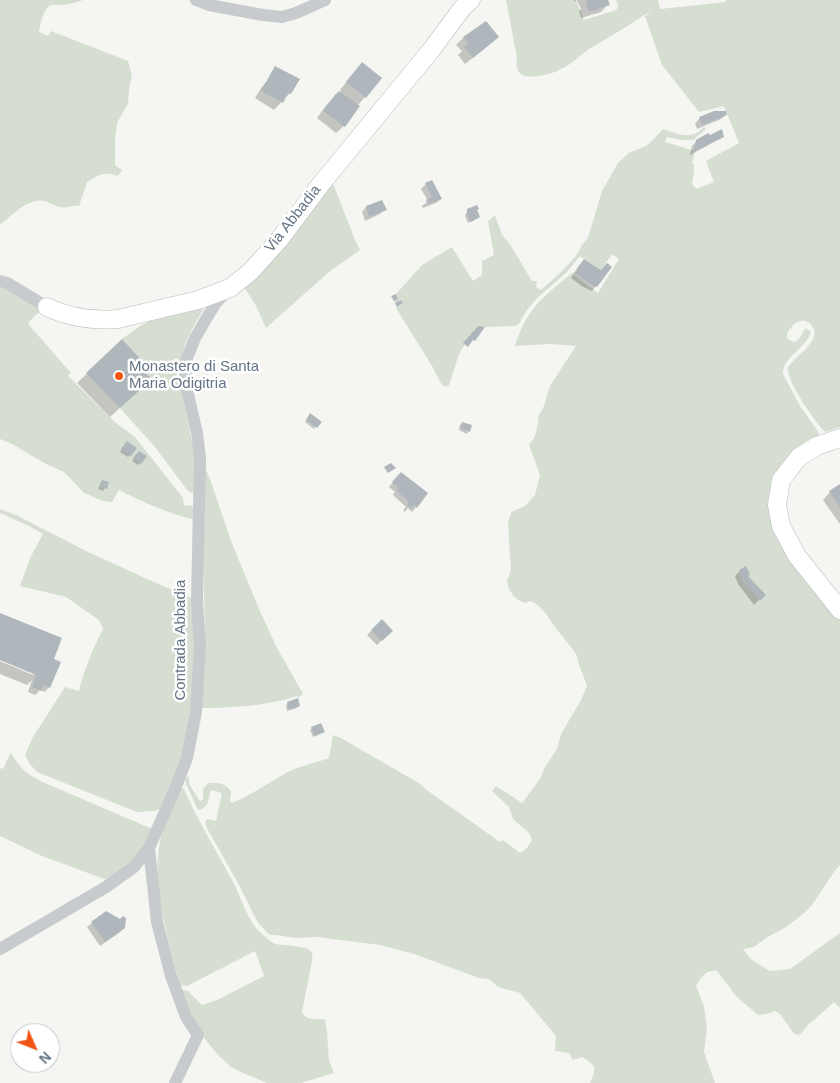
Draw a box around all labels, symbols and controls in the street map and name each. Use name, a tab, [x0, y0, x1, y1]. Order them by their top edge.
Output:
street label: Via Abbadia	[261, 182, 325, 256]
place label: Monastero di Santa Maria Odigitria	[129, 358, 259, 393]
marker: Monastero di Santa Maria Odigitria	[113, 370, 125, 382]
street label: Contrada Abbadia	[172, 580, 190, 700]
north arrow	[10, 1023, 60, 1073]
text: N	[36, 1049, 54, 1067]

